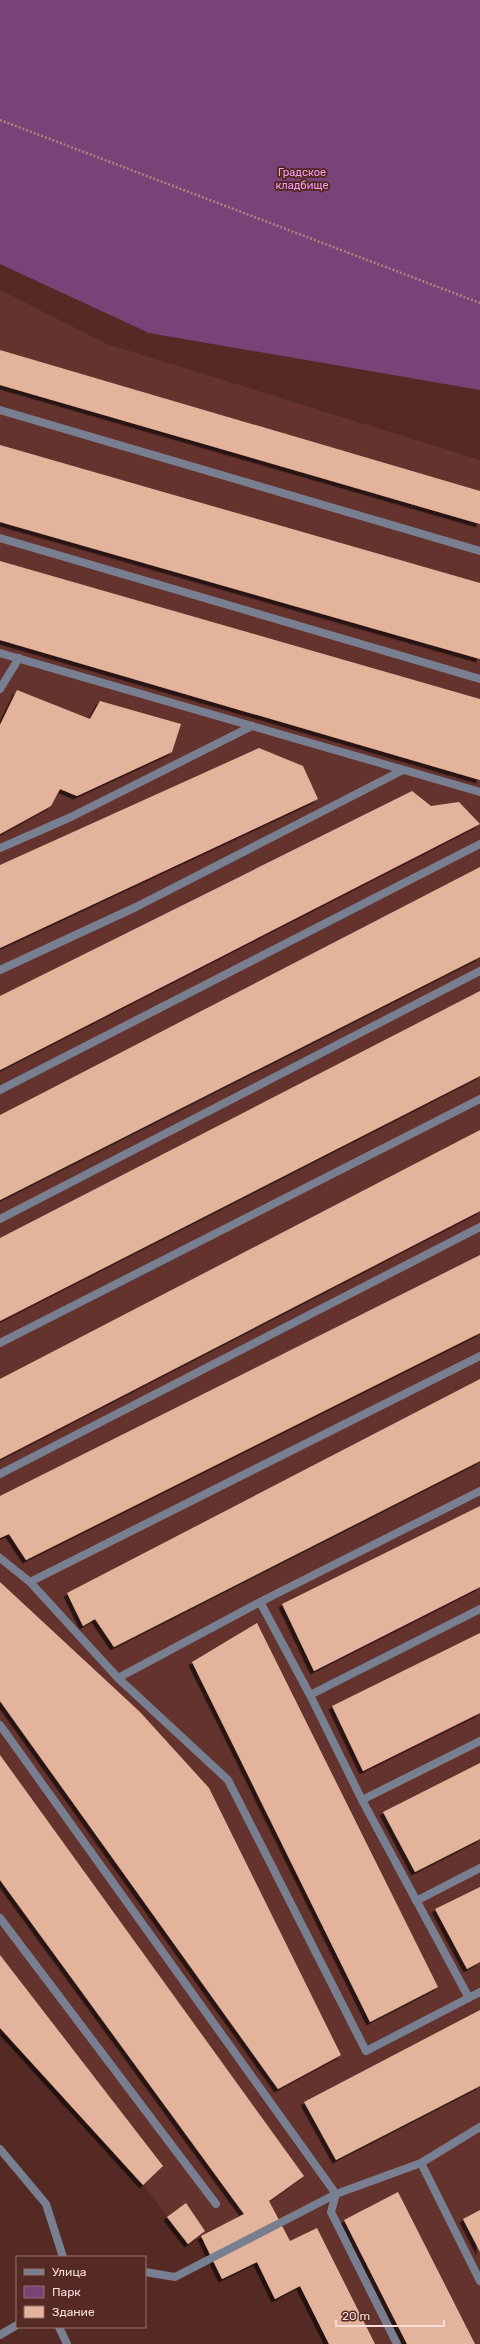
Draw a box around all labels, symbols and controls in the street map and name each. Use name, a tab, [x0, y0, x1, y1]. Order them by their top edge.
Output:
park label: Градское кладбище	[275, 166, 329, 192]
legend	[16, 2256, 146, 2328]
text: Улица	[52, 2265, 86, 2279]
text: Парк	[52, 2285, 81, 2299]
scale bar	[336, 2302, 444, 2328]
text: Здание	[52, 2305, 95, 2319]
text: 20 m	[342, 2309, 370, 2323]

